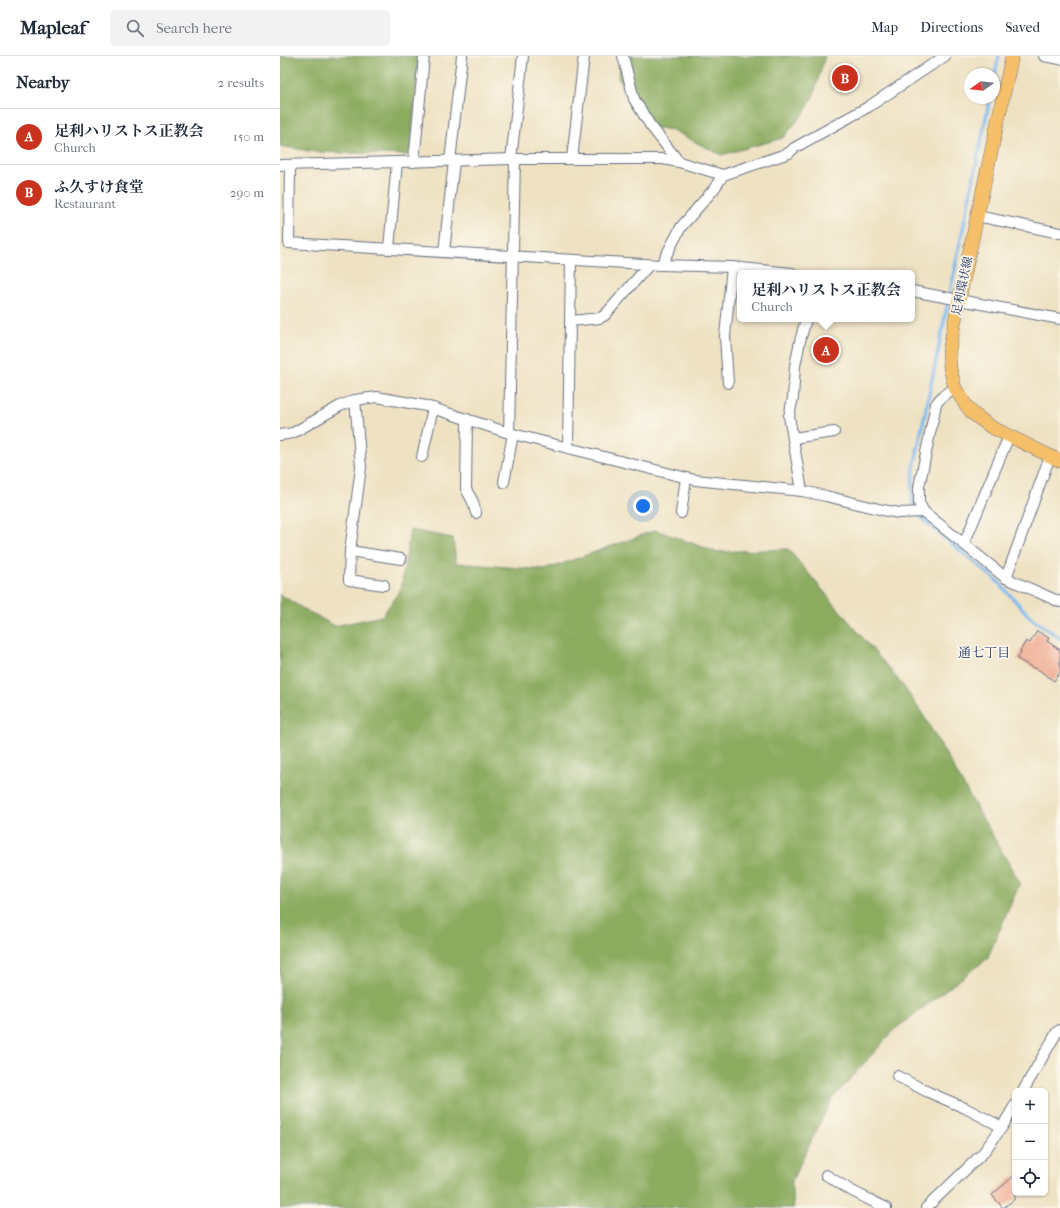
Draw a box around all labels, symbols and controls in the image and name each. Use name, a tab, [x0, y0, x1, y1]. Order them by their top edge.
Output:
search box	[110, 10, 390, 46]
text: Mapleaf	[20, 17, 86, 39]
icon: search	[124, 17, 146, 39]
text: Search here	[156, 19, 232, 37]
text: Map	[871, 19, 898, 36]
text: Directions	[920, 19, 983, 36]
text: Saved	[1005, 19, 1040, 36]
pin: B	[832, 63, 858, 93]
north arrow	[964, 68, 1000, 104]
text: Nearby	[16, 72, 70, 92]
text: 2 results	[218, 75, 264, 90]
text: 足利ハリストス正教会	[54, 122, 204, 140]
text: A	[25, 129, 33, 144]
text: 150 m	[233, 129, 264, 144]
text: Church	[54, 140, 96, 155]
text: ふ久すけ食堂	[54, 178, 144, 196]
text: B	[25, 185, 33, 200]
text: 290 m	[230, 185, 264, 200]
text: Restaurant	[54, 196, 116, 211]
street label: 足利環状線	[949, 255, 975, 317]
popup	[737, 270, 915, 322]
text: 足利ハリストス正教会	[751, 281, 901, 299]
text: Church	[751, 299, 793, 314]
pin: A	[813, 335, 839, 365]
your location	[633, 496, 653, 516]
district label: 通七丁目	[958, 645, 1010, 660]
map controls	[1012, 1088, 1048, 1196]
button: +	[1012, 1088, 1048, 1124]
button: −	[1012, 1124, 1048, 1160]
button: locate	[1012, 1160, 1048, 1196]

